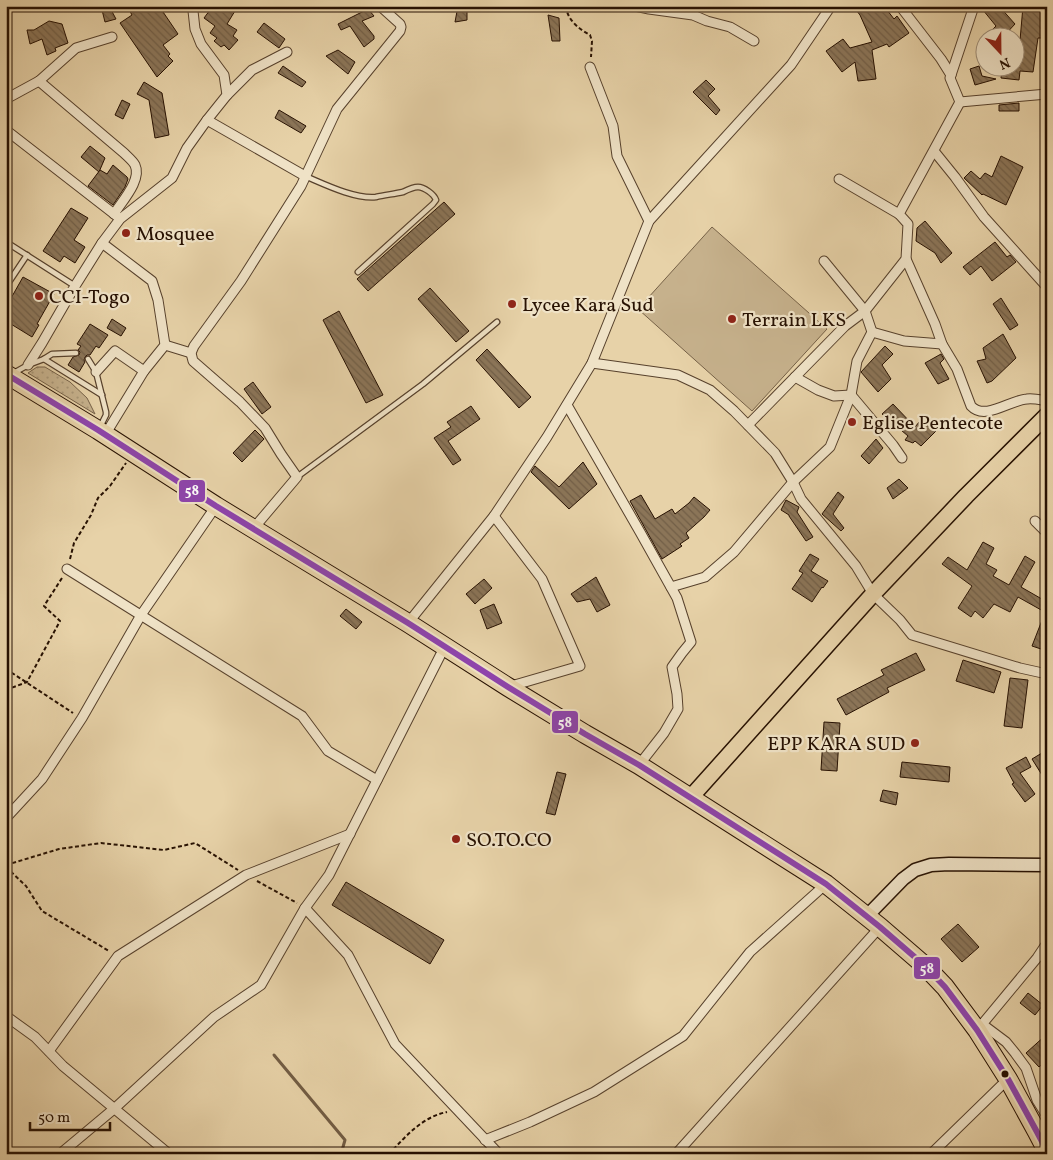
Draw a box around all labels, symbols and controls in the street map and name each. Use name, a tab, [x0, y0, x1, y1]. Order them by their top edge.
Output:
north arrow	[976, 28, 1026, 78]
text: N	[996, 52, 1013, 73]
place label: Mosquee	[136, 221, 215, 249]
marker: Mosquee	[120, 227, 132, 239]
place label: CCI-Togo	[49, 284, 130, 312]
marker: CCI-Togo	[33, 290, 45, 302]
place label: Lycee Kara Sud	[522, 292, 654, 320]
marker: Lycee Kara Sud	[506, 298, 518, 310]
place label: Terrain LKS	[742, 307, 846, 335]
marker: Terrain LKS	[726, 313, 738, 325]
place label: Eglise Pentecote	[862, 410, 1003, 438]
marker: Eglise Pentecote	[846, 416, 858, 428]
line badge: 58	[178, 479, 206, 503]
text: 58	[185, 482, 199, 501]
line badge: 58	[551, 710, 579, 734]
text: 58	[558, 714, 572, 733]
place label: EPP KARA SUD	[767, 731, 905, 759]
marker: EPP KARA SUD	[909, 737, 921, 749]
place label: SO.TO.CO	[466, 827, 552, 855]
marker: SO.TO.CO	[450, 833, 462, 845]
line badge: 58	[913, 956, 941, 980]
text: 58	[920, 960, 934, 979]
unlabelled marker	[1000, 1069, 1010, 1079]
scale bar	[30, 1100, 110, 1132]
text: 50 m	[38, 1108, 70, 1129]

